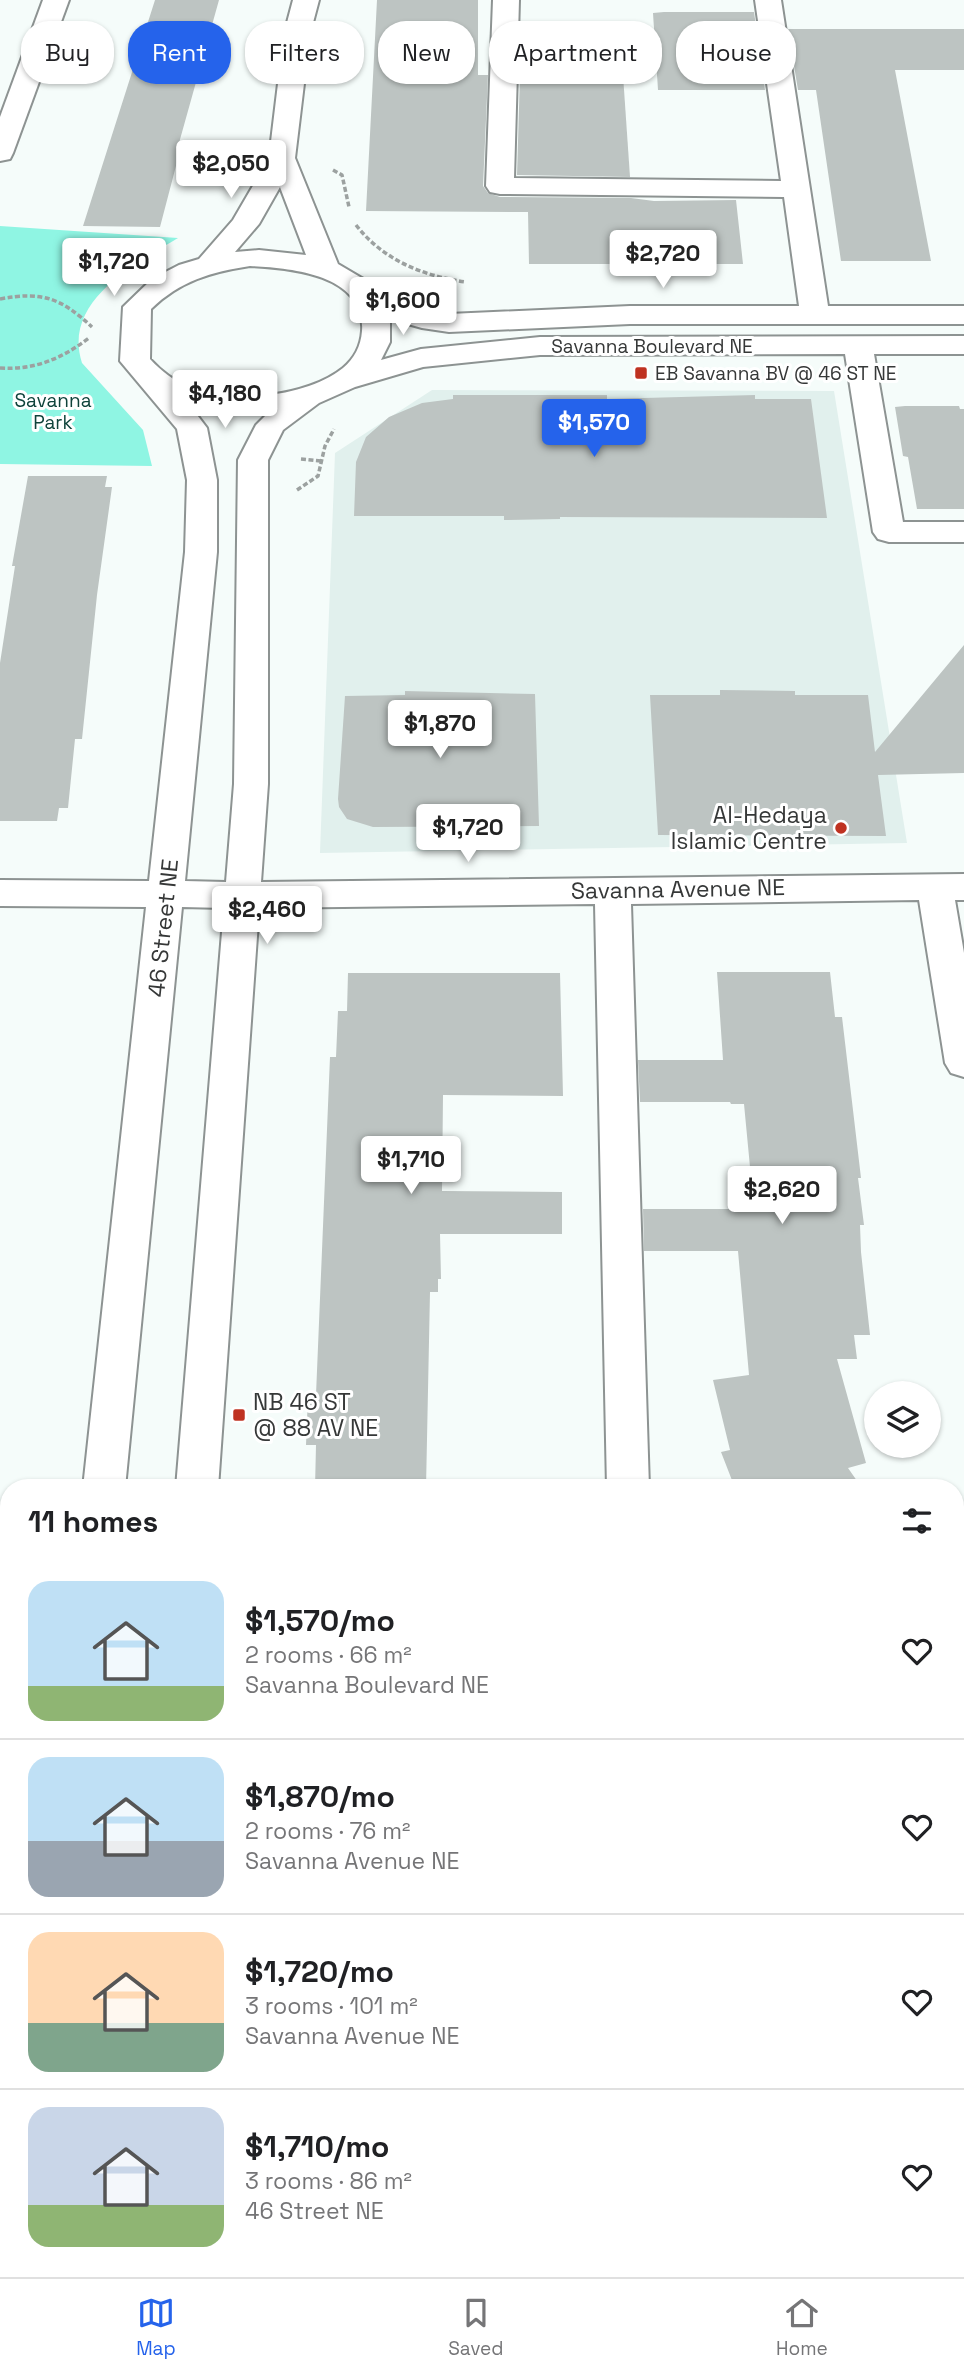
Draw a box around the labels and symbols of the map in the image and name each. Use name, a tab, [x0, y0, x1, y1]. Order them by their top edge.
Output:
pin: $2,050	[174, 140, 288, 200]
pin: $2,720	[606, 230, 720, 290]
pin: $1,720	[57, 238, 171, 298]
pin: $1,600	[346, 278, 460, 337]
street label: Savanna Boulevard NE	[551, 334, 753, 359]
place label: EB Savanna BV @ 46 ST NE	[655, 361, 897, 386]
marker: EB Savanna BV @ 46 ST NE	[633, 365, 649, 381]
pin: $4,180	[168, 370, 282, 430]
park label: Savanna Park	[14, 388, 92, 435]
pin: $1,570	[537, 400, 651, 459]
pin: $1,870	[383, 700, 497, 760]
place label: Al-Hedaya Islamic Centre	[671, 800, 827, 856]
pin: $1,720	[411, 804, 525, 864]
marker: Al-Hedaya Islamic Centre	[833, 820, 849, 836]
street label: 46 Street NE	[141, 857, 185, 999]
street label: Savanna Avenue NE	[571, 872, 785, 906]
pin: $2,460	[210, 886, 324, 946]
pin: $1,710	[354, 1136, 468, 1196]
pin: $2,620	[725, 1166, 839, 1226]
place label: NB 46 ST @ 88 AV NE	[253, 1387, 378, 1443]
marker: NB 46 ST @ 88 AV NE	[231, 1407, 247, 1423]

